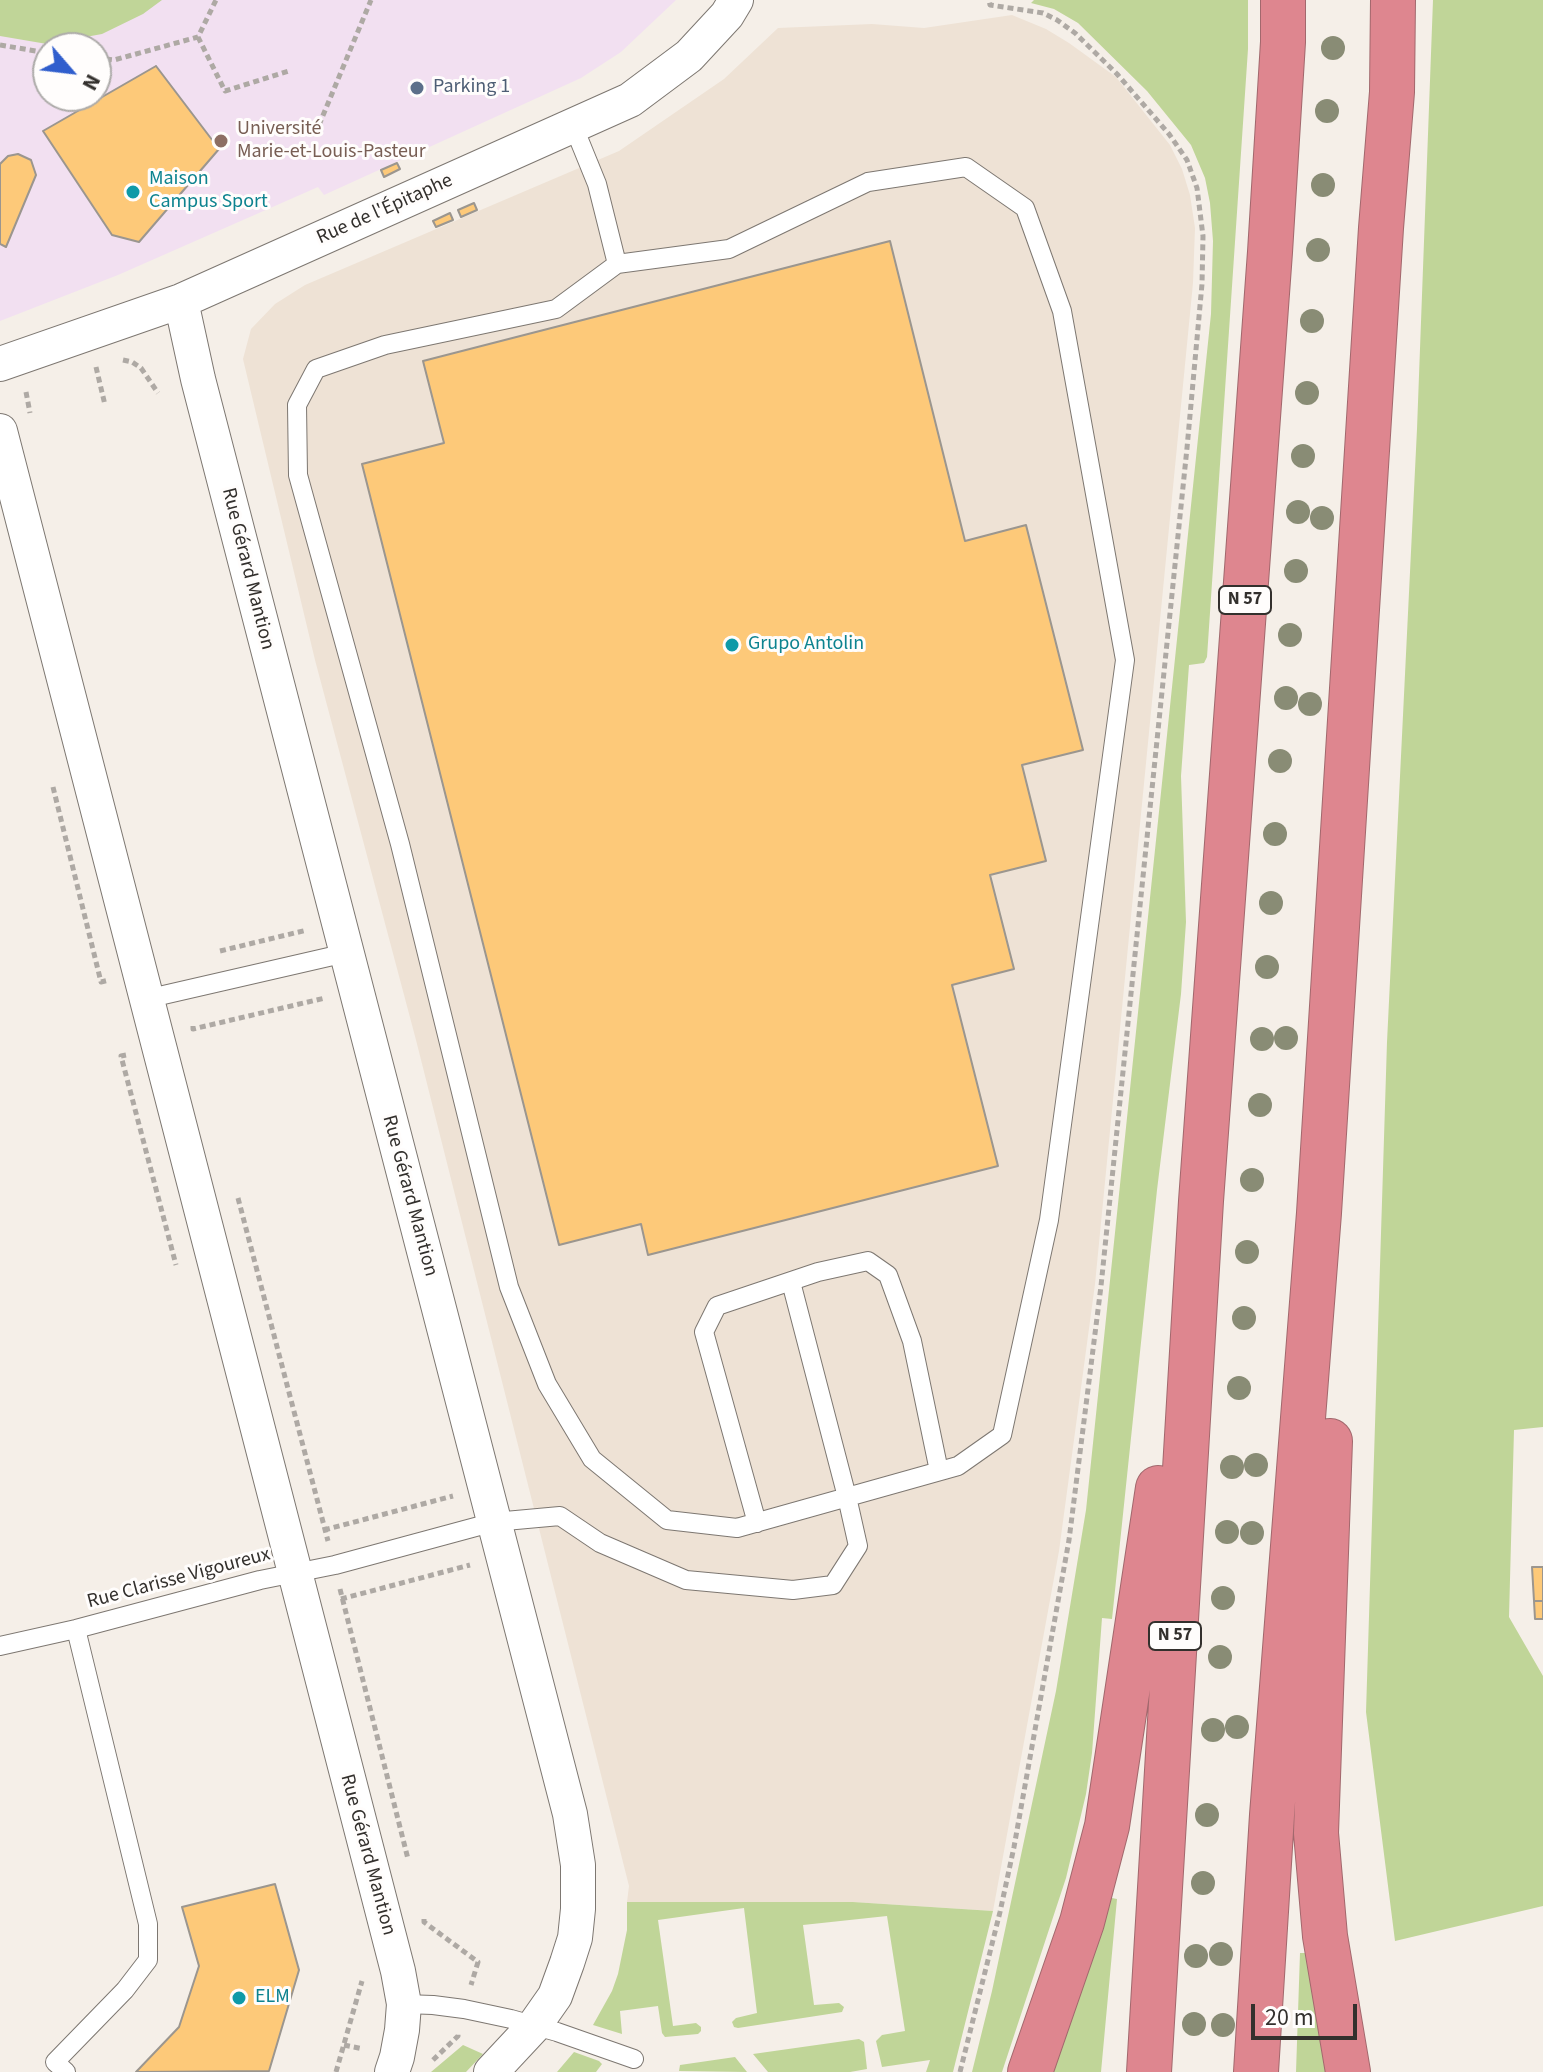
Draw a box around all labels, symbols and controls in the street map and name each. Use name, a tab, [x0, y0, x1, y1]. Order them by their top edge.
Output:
north arrow	[32, 32, 112, 112]
text: N	[74, 68, 109, 96]
place label: Parking 1	[433, 76, 510, 100]
marker: Parking 1	[408, 79, 426, 97]
place label: Université Marie-et-Louis-Pasteur	[237, 118, 426, 165]
marker: Université Marie-et-Louis-Pasteur	[212, 132, 230, 150]
place label: Maison Campus Sport	[149, 168, 268, 215]
street label: Rue de l'Épitaphe	[313, 169, 457, 251]
marker: Maison Campus Sport	[124, 183, 142, 201]
street label: Rue Gérard Mantion	[215, 486, 279, 652]
road number: N 57	[1219, 586, 1271, 614]
place label: Grupo Antolin	[748, 633, 864, 657]
marker: Grupo Antolin	[723, 636, 741, 654]
street label: Rue Gérard Mantion	[376, 1113, 442, 1279]
street label: Rue Clarisse Vigoureux	[85, 1543, 273, 1615]
road number: N 57	[1149, 1622, 1201, 1650]
street label: Rue Gérard Mantion	[334, 1772, 400, 1938]
place label: ELM	[255, 1986, 290, 2010]
scale bar	[1255, 1988, 1361, 2038]
marker: ELM	[230, 1989, 248, 2007]
text: 20 m	[1265, 2000, 1314, 2035]

